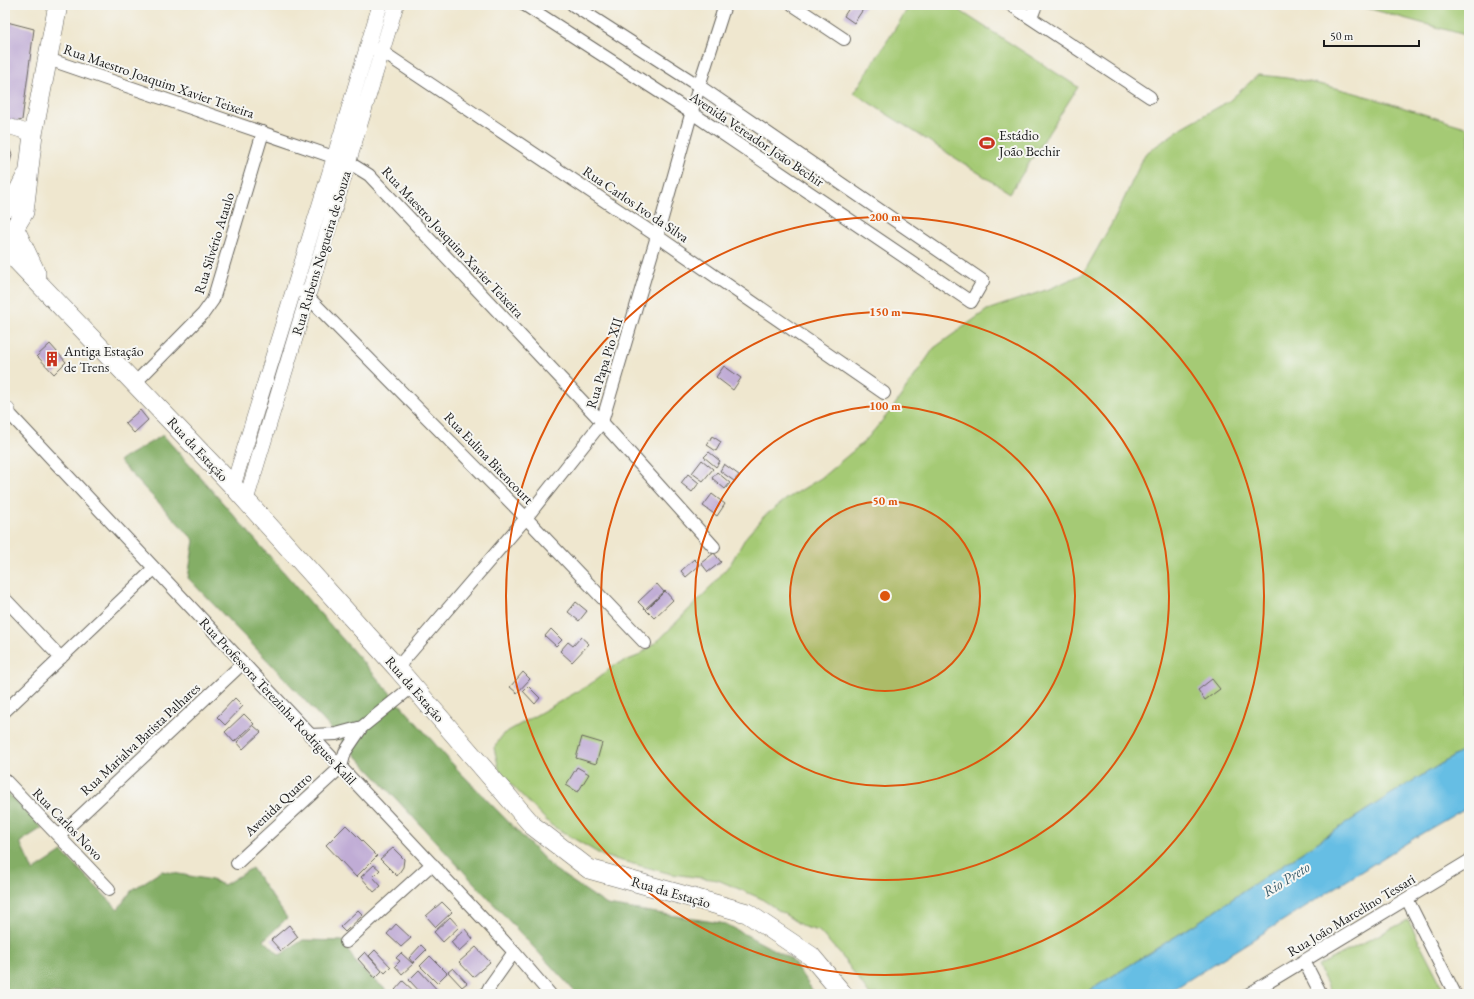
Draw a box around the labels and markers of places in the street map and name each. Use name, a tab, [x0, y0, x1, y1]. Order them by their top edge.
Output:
place label: Estádio João Bechir	[998, 126, 1061, 160]
sports icon: Estádio João Bechir	[978, 134, 996, 152]
place label: Antiga Estação de Trens	[63, 342, 144, 376]
building icon: Antiga Estação de Trens	[43, 350, 61, 368]
centre of rings	[878, 589, 892, 603]

